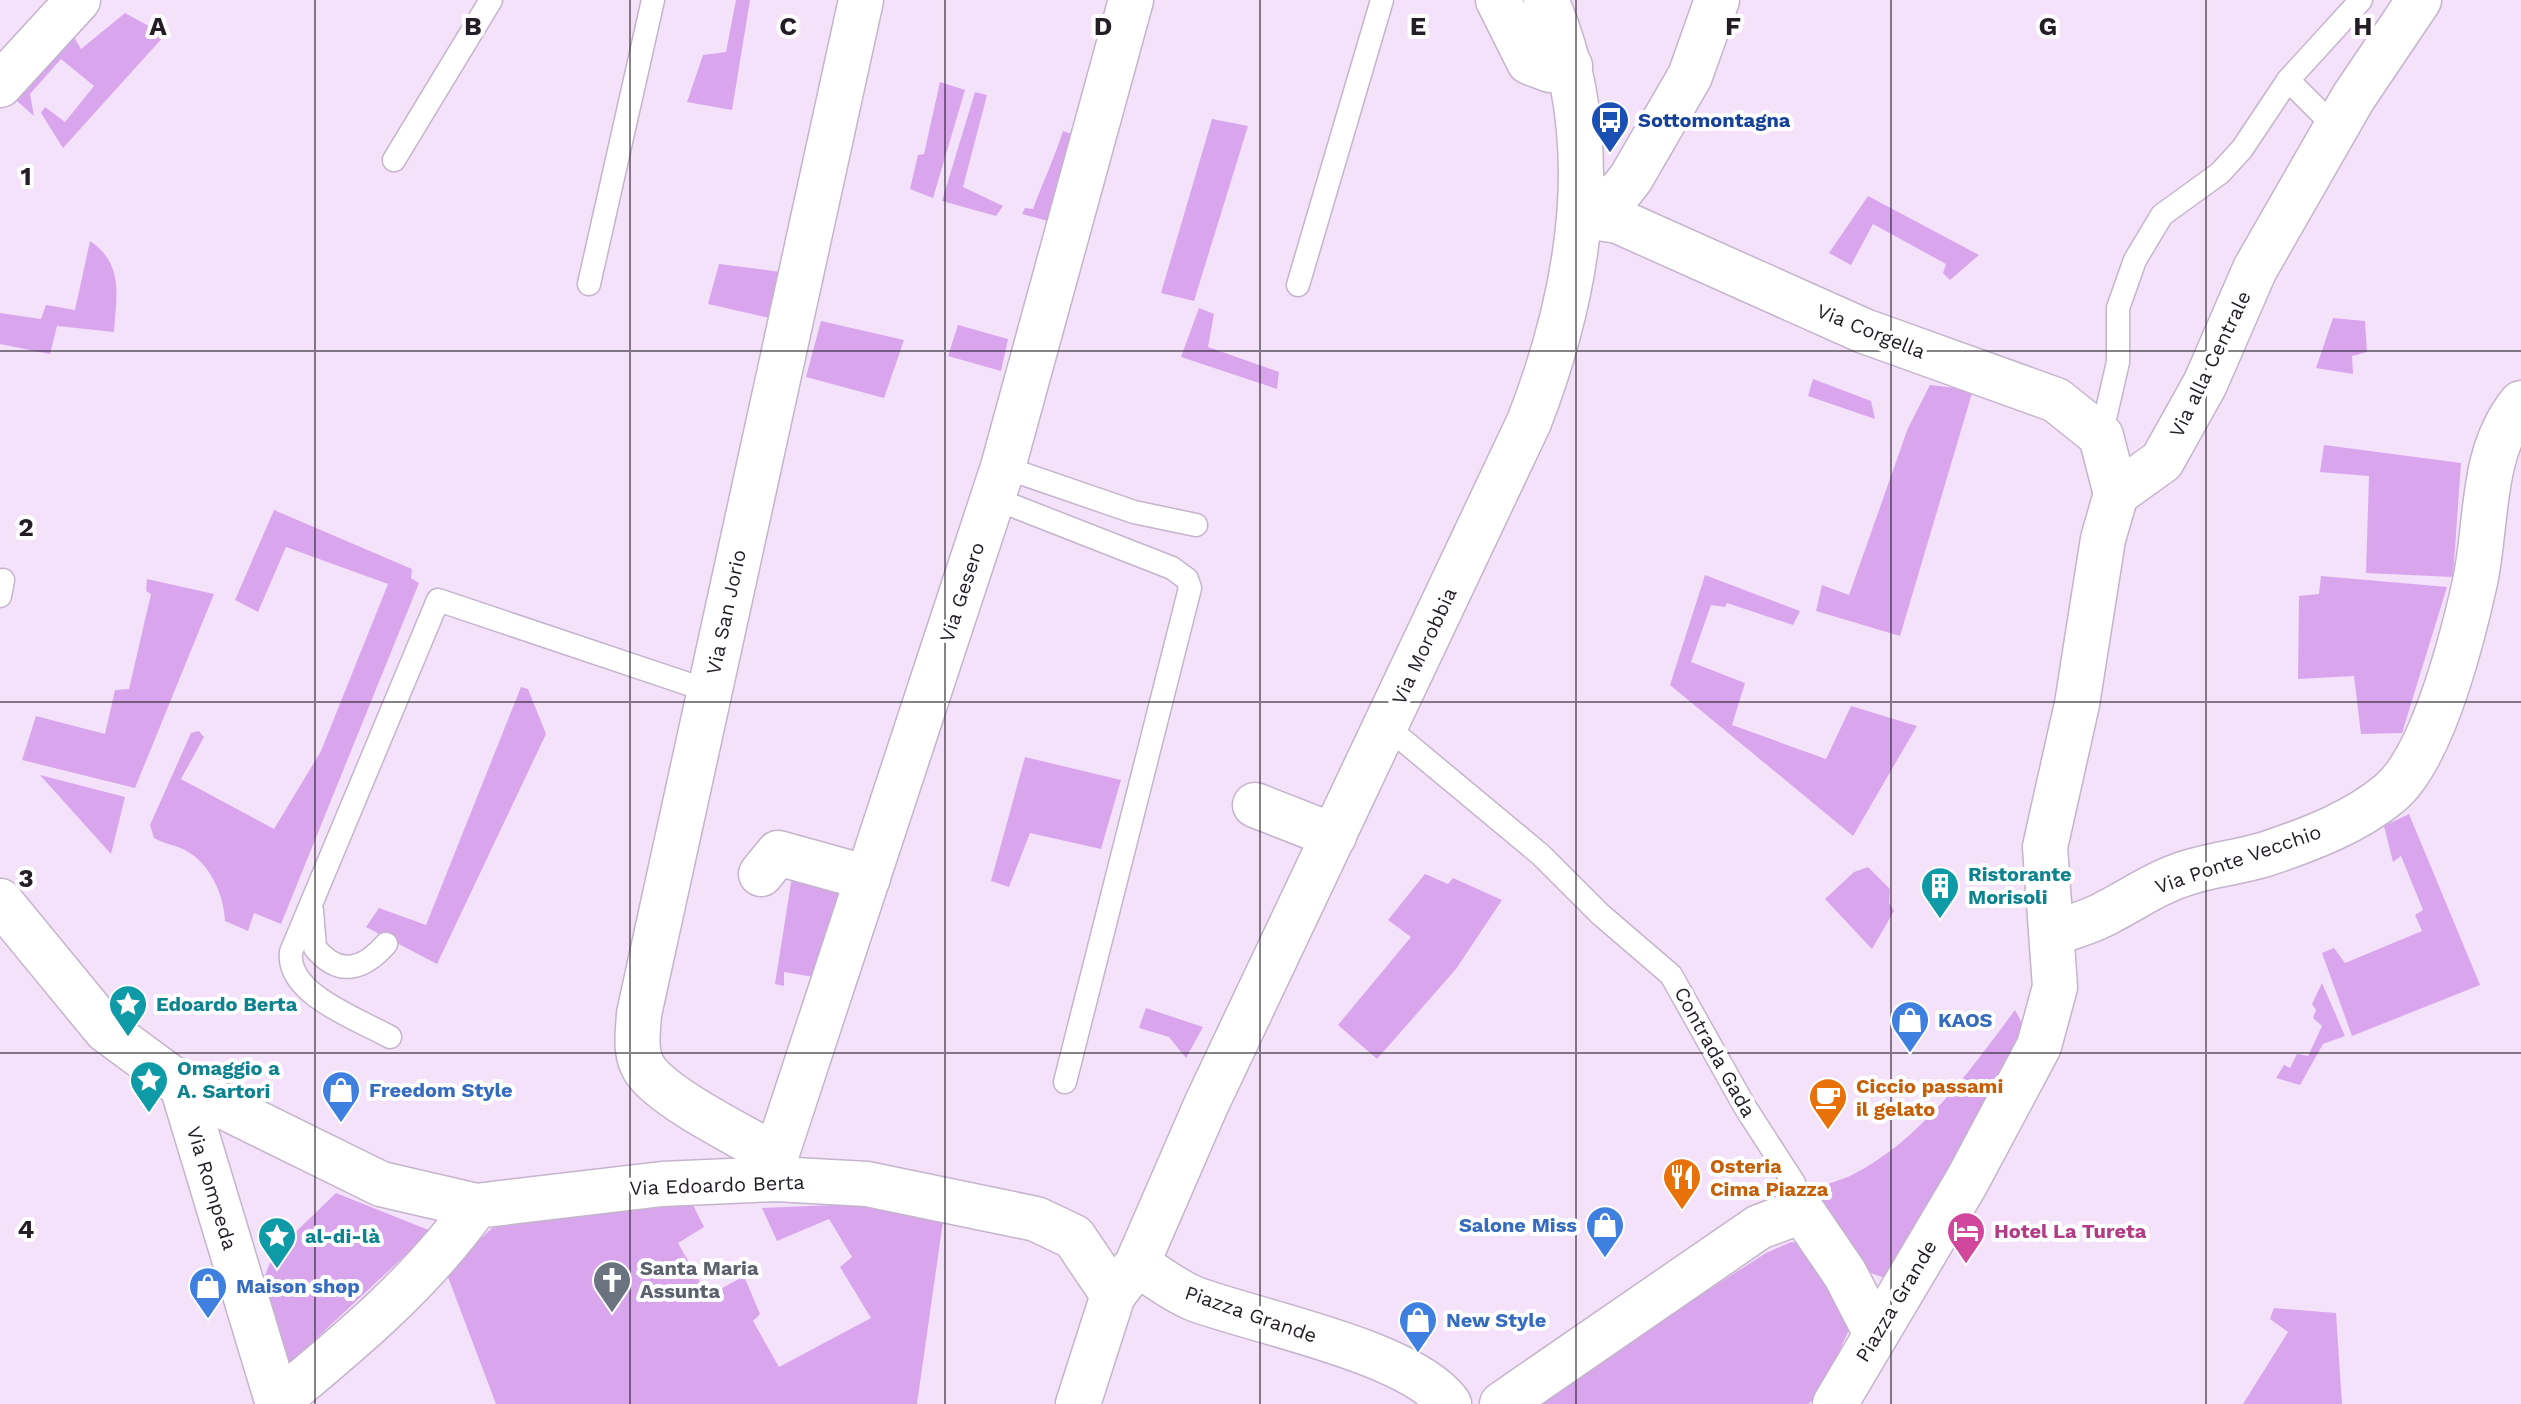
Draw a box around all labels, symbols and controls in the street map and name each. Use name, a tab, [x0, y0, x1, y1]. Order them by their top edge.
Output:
text: A	[149, 11, 167, 41]
text: B	[464, 11, 482, 41]
text: C	[779, 11, 797, 41]
text: D	[1094, 11, 1112, 41]
text: E	[1410, 11, 1426, 41]
text: F	[1725, 11, 1741, 41]
text: G	[2039, 11, 2057, 41]
text: H	[2353, 11, 2373, 41]
bus stop icon: Sottomontagna	[1589, 99, 1631, 154]
place label: Sottomontagna	[1638, 108, 1791, 132]
text: 1	[20, 161, 32, 191]
street label: Via alla Centrale	[2164, 287, 2256, 441]
street label: Via Corgella	[1813, 298, 1929, 364]
text: 2	[18, 512, 34, 542]
street label: Via Gesero	[935, 539, 989, 645]
street label: Via San Jorio	[701, 547, 751, 677]
street label: Via Morobbia	[1386, 584, 1462, 708]
street label: Via Ponte Vecchio	[2152, 819, 2324, 899]
place label: Ristorante Morisoli	[1968, 862, 2072, 909]
text: 3	[18, 863, 34, 893]
building icon: Ristorante Morisoli	[1919, 865, 1961, 920]
place icon: Edoardo Berta	[107, 983, 149, 1038]
street label: Contrada Gada	[1669, 983, 1761, 1121]
place label: Edoardo Berta	[156, 992, 298, 1016]
shop icon: KAOS	[1889, 999, 1931, 1054]
place label: KAOS	[1938, 1008, 1993, 1032]
place label: Omaggio a A. Sartori	[177, 1056, 280, 1103]
place icon: Omaggio a A. Sartori	[128, 1059, 170, 1114]
shop icon: Freedom Style	[320, 1069, 362, 1124]
place label: Ciccio passami il gelato	[1856, 1074, 2003, 1121]
cafe icon: Ciccio passami il gelato	[1807, 1076, 1849, 1131]
place label: Freedom Style	[369, 1078, 513, 1102]
street label: Via Rompeda	[182, 1123, 242, 1253]
place label: Osteria Cima Piazza	[1710, 1154, 1829, 1201]
restaurant icon: Osteria Cima Piazza	[1661, 1156, 1703, 1211]
street label: Via Edoardo Berta	[629, 1170, 805, 1200]
shop icon: Salone Miss	[1584, 1204, 1626, 1259]
hotel icon: Hotel La Tureta	[1945, 1210, 1987, 1265]
place label: Salone Miss	[1459, 1213, 1577, 1237]
text: 4	[18, 1214, 35, 1244]
place icon: al-di-là	[256, 1215, 298, 1270]
place label: Hotel La Tureta	[1994, 1219, 2147, 1243]
place label: al-di-là	[305, 1224, 380, 1248]
street label: Piazza Grande	[1850, 1236, 1942, 1366]
place label: Santa Maria Assunta	[640, 1256, 759, 1303]
church icon: Santa Maria Assunta	[591, 1259, 633, 1314]
shop icon: Maison shop	[187, 1265, 229, 1320]
place label: Maison shop	[236, 1274, 360, 1298]
street label: Piazza Grande	[1182, 1280, 1320, 1348]
shop icon: New Style	[1397, 1299, 1439, 1354]
place label: New Style	[1446, 1308, 1546, 1332]

